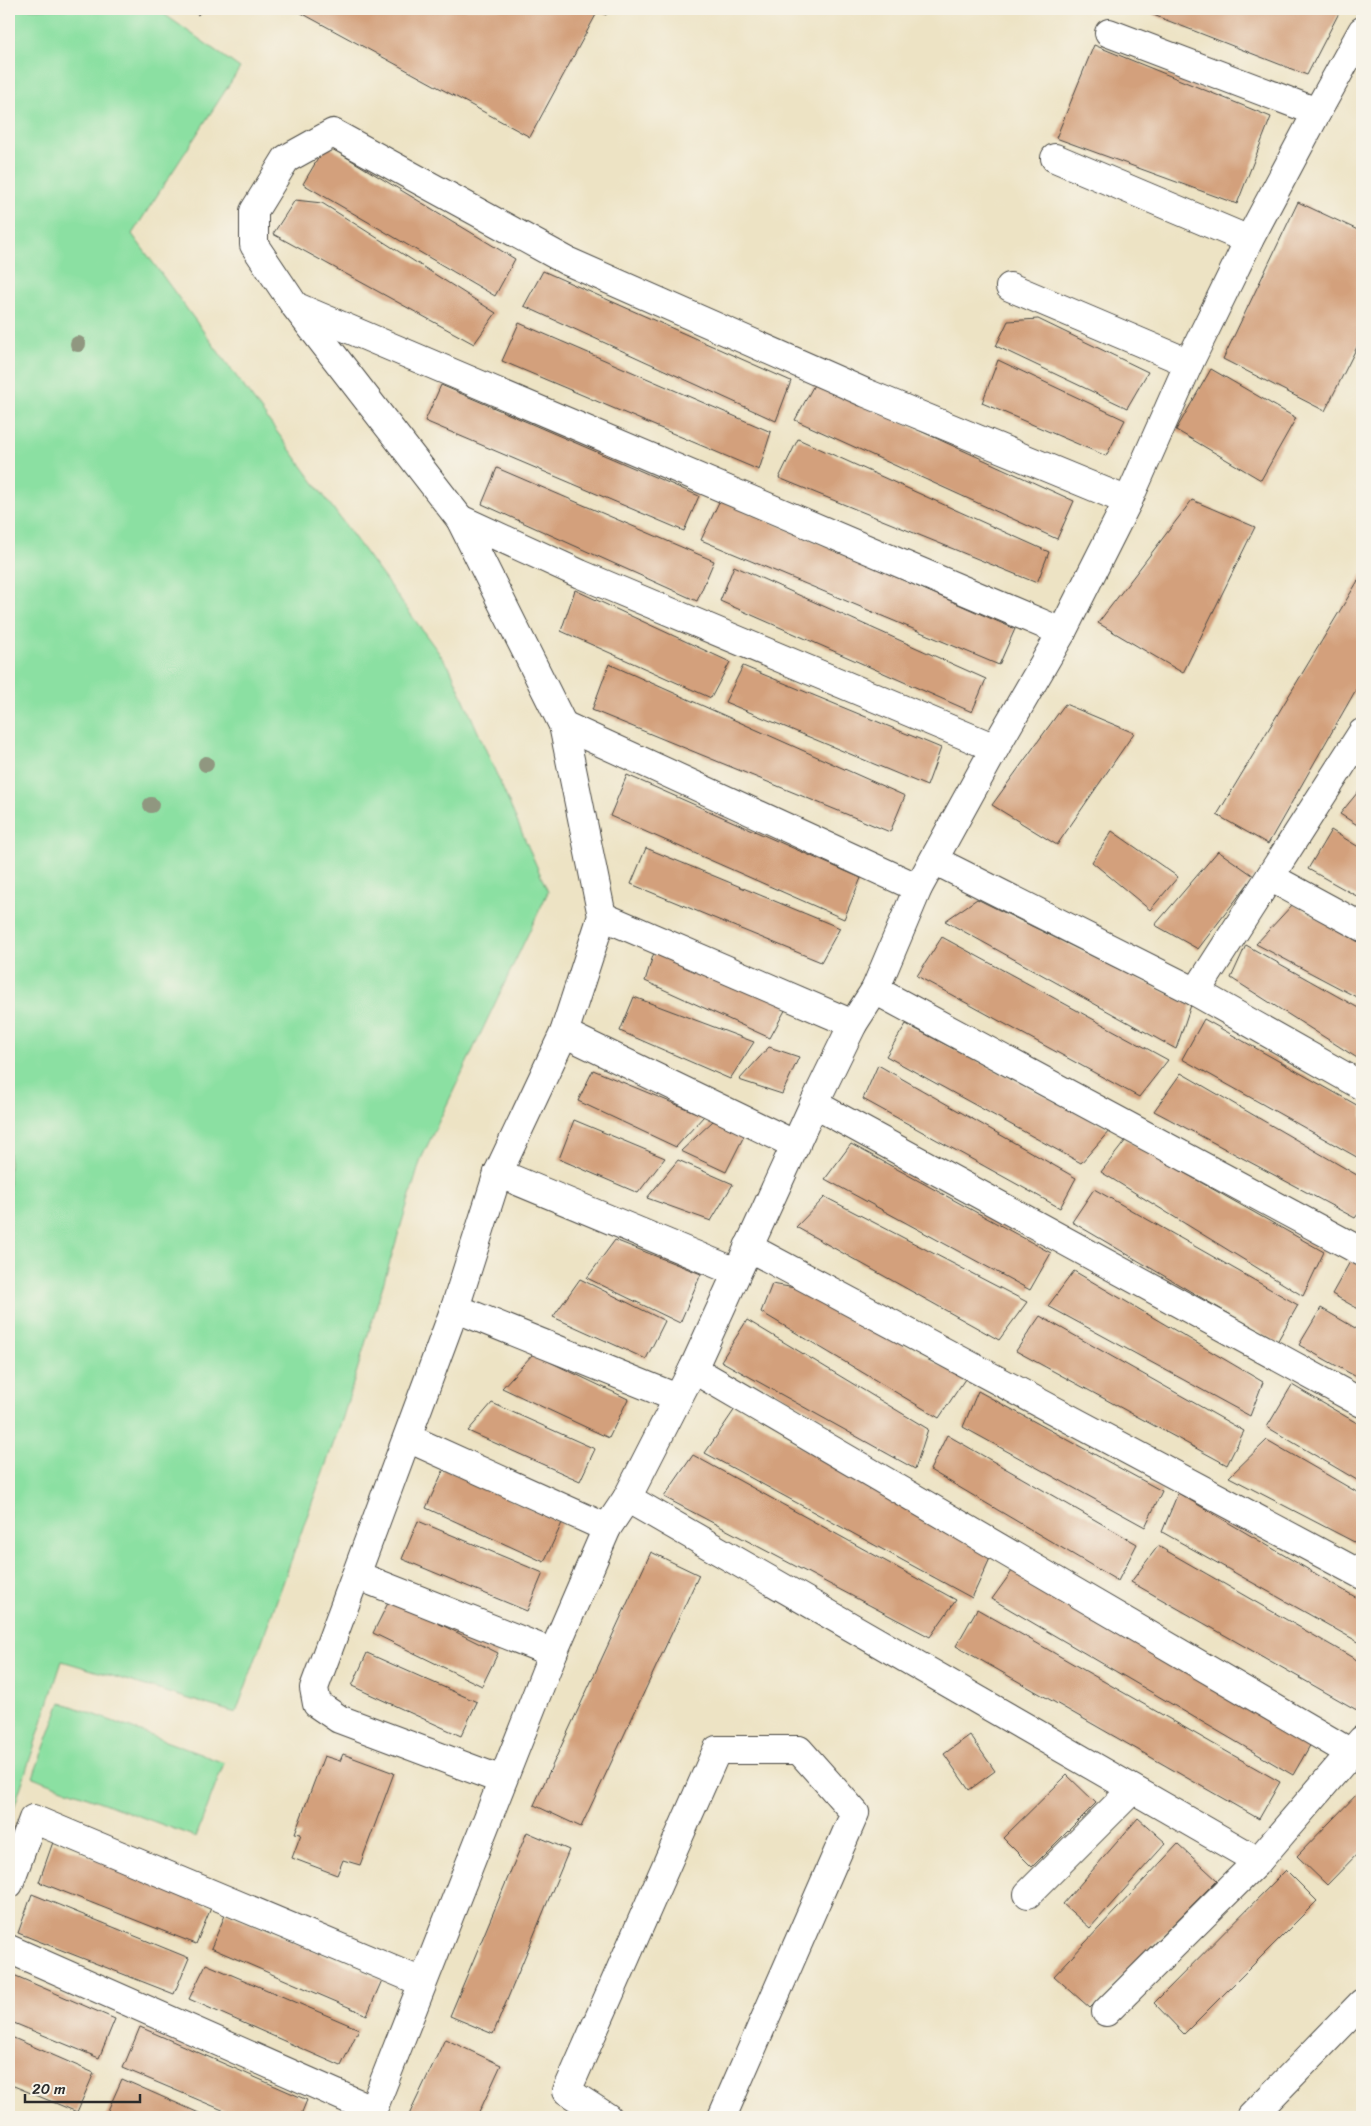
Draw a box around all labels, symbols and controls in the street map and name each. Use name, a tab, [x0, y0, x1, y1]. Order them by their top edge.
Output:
scale bar	[25, 2071, 140, 2103]
text: 20 m	[32, 2076, 66, 2102]

